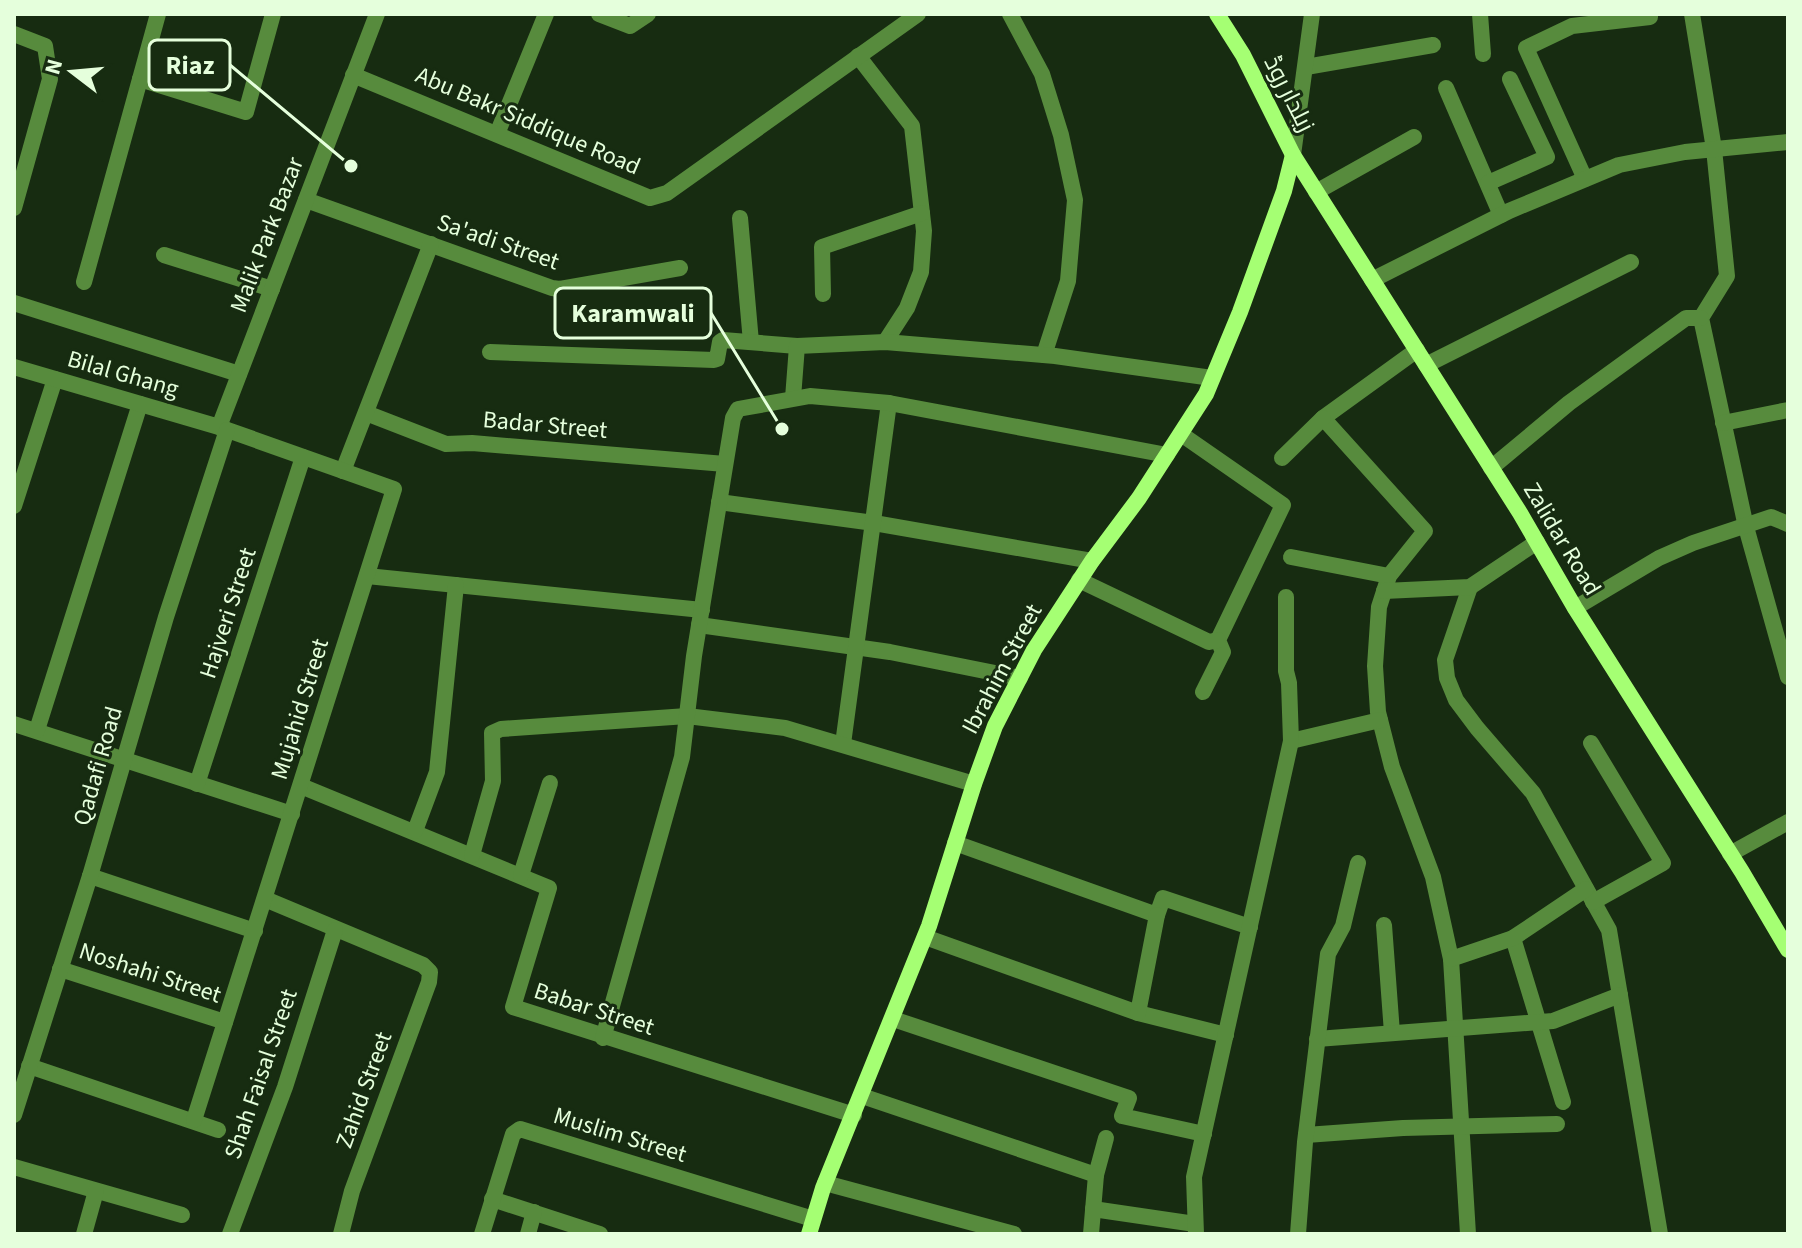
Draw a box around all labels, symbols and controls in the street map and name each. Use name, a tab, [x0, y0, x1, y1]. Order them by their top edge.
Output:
north arrow	[32, 32, 112, 112]
callout: Riaz	[149, 40, 230, 90]
text: Riaz	[166, 47, 214, 84]
street label: زیلدار روڈ	[1255, 50, 1323, 138]
text: N	[36, 55, 71, 78]
street label: Abu Bakr Siddique Road	[410, 58, 646, 184]
street label: Malik Park Bazar	[221, 151, 313, 318]
street label: Sa'adi Street	[432, 205, 564, 279]
callout: Karamwali	[555, 288, 711, 338]
text: Karamwali	[571, 295, 695, 332]
street label: Bilal Ghang	[63, 341, 183, 407]
street label: Badar Street	[481, 402, 609, 448]
street label: Zalidar Road	[1514, 476, 1610, 602]
street label: Hajveri Street	[190, 543, 266, 683]
street label: Ibrahim Street	[953, 598, 1051, 740]
street label: Mujahid Street	[262, 634, 338, 784]
street label: Qadafi Road	[64, 702, 132, 830]
street label: Noshahi Street	[74, 934, 226, 1012]
street label: Babar Street	[529, 973, 659, 1045]
street label: Shah Faisal Street	[215, 984, 307, 1164]
street label: Zahid Street	[327, 1027, 401, 1153]
street label: Muslim Street	[549, 1098, 691, 1172]

